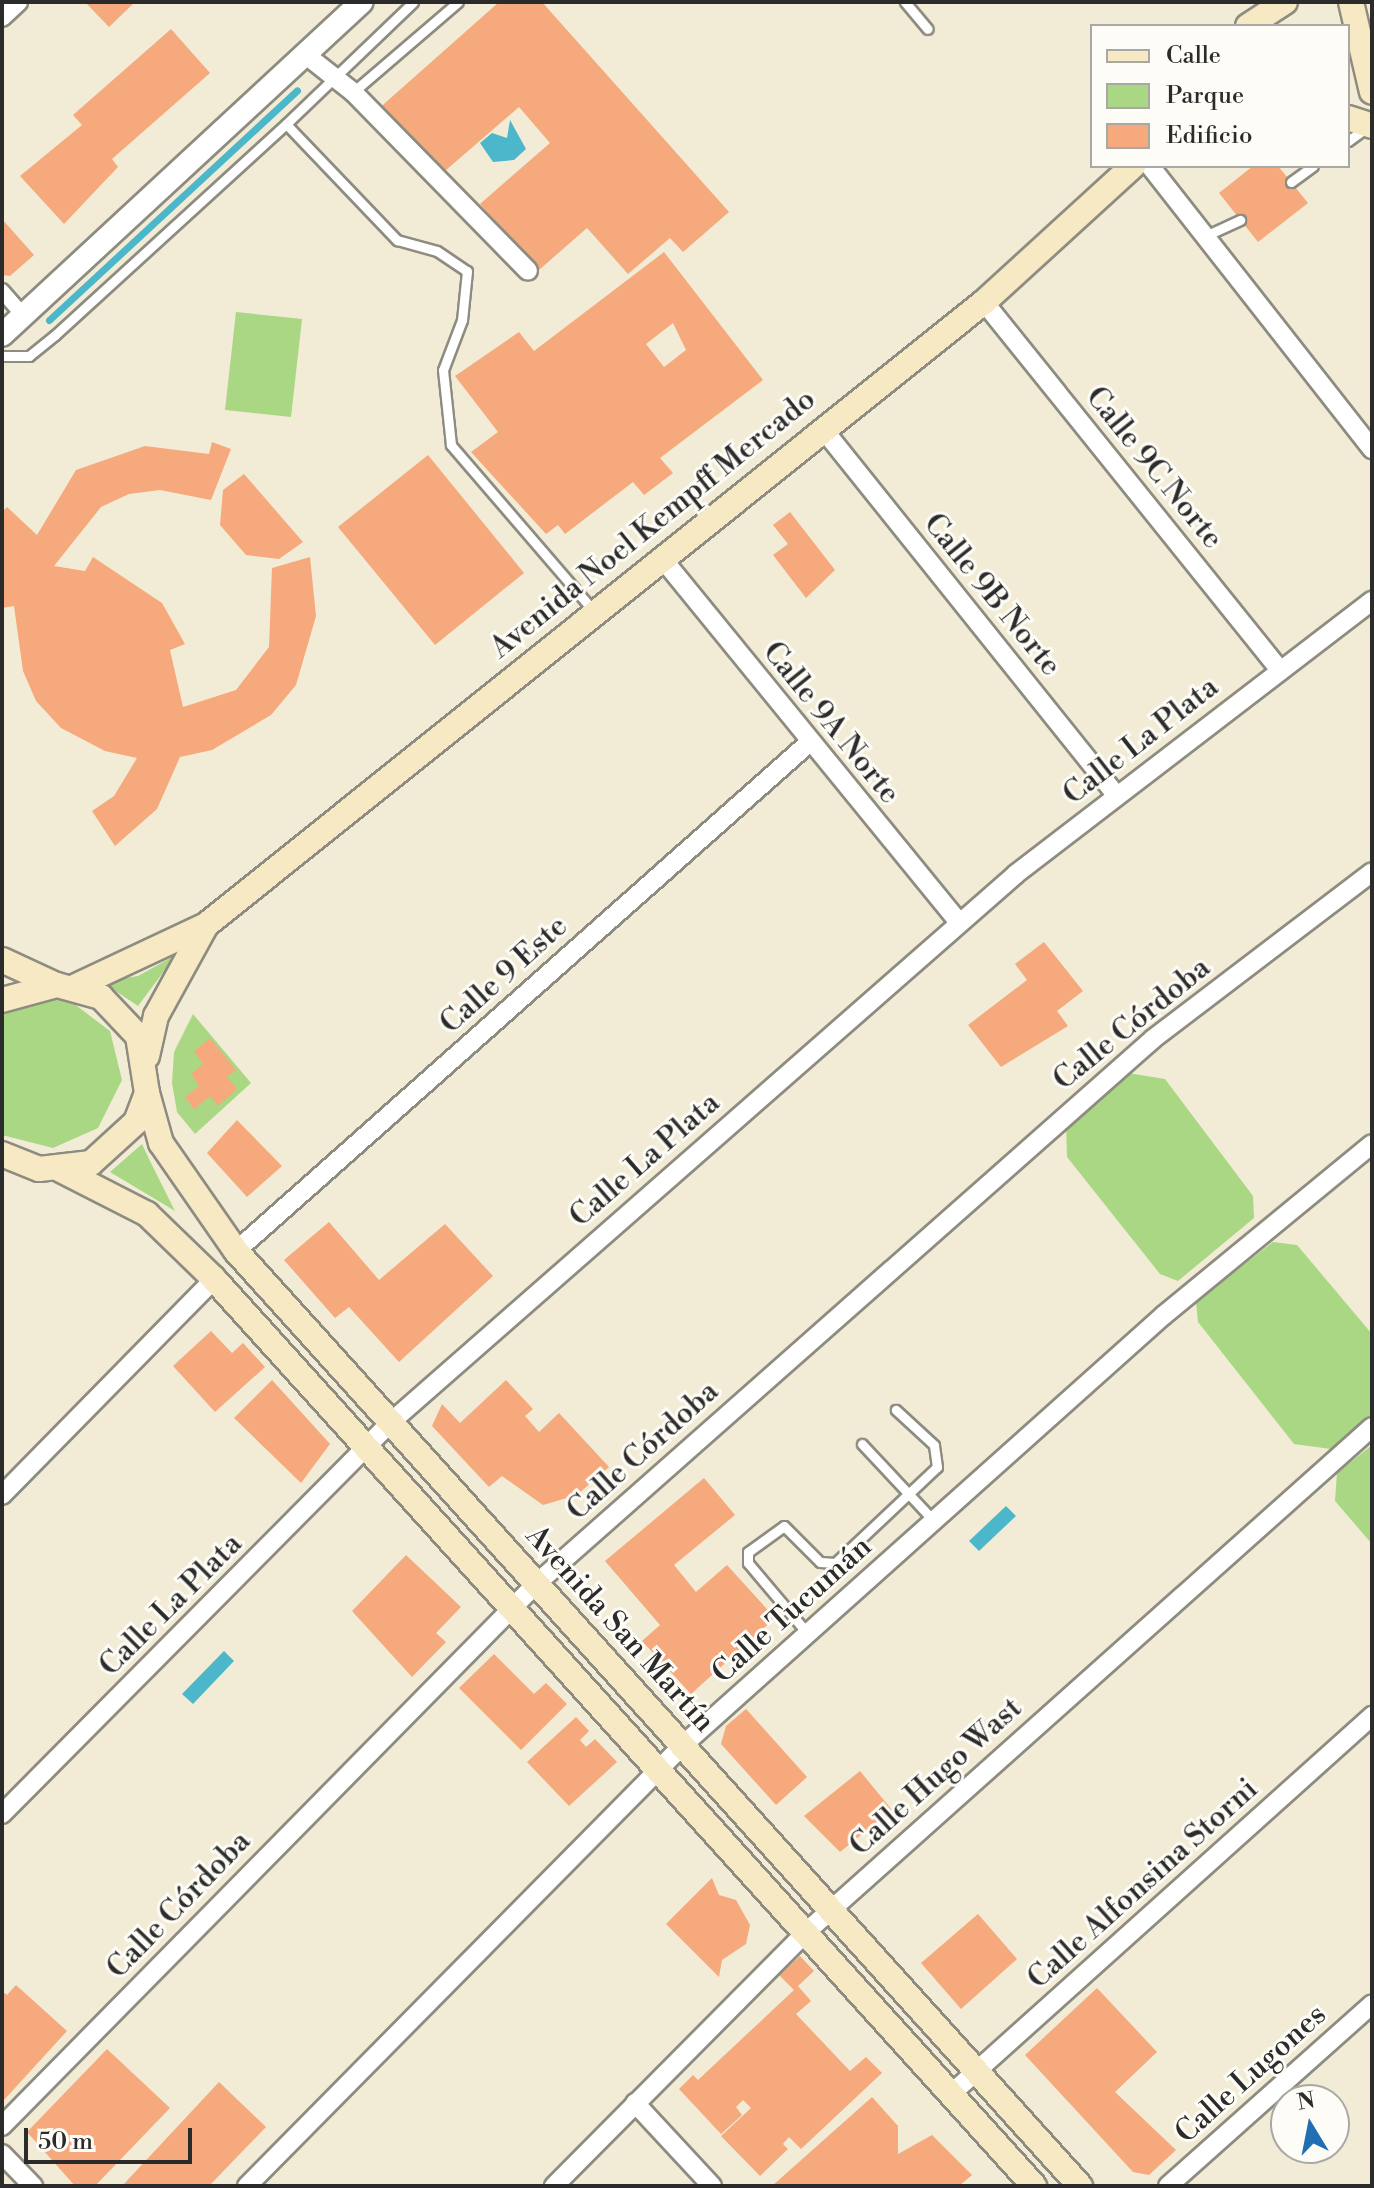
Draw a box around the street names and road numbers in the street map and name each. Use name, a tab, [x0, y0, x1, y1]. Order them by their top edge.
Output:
street label: Calle 9C Norte	[1078, 380, 1230, 556]
street label: Avenida Noel Kempff Mercado	[483, 382, 823, 666]
street label: Calle 9B Norte	[916, 507, 1068, 683]
street label: Calle 9A Norte	[755, 635, 907, 811]
street label: Calle La Plata	[1056, 669, 1226, 813]
street label: Calle 9 Este	[433, 908, 575, 1042]
street label: Calle Córdoba	[1046, 950, 1218, 1098]
street label: Calle La Plata	[563, 1085, 727, 1235]
street label: Calle Córdoba	[560, 1374, 726, 1528]
street label: Avenida San Martín	[518, 1518, 722, 1740]
street label: Calle La Plata	[92, 1526, 250, 1684]
street label: Calle Tucumán	[705, 1529, 879, 1691]
street label: Calle Hugo Wast	[843, 1690, 1029, 1864]
street label: Calle Alfonsina Storni	[1021, 1771, 1265, 1997]
street label: Calle Córdoba	[100, 1824, 258, 1986]
street label: Calle Lugones	[1168, 1997, 1334, 2151]

